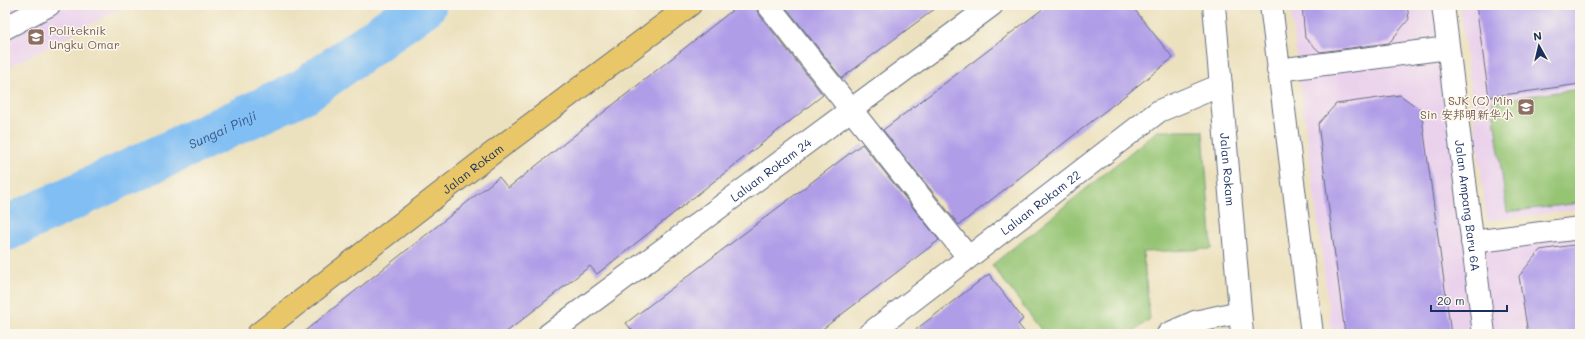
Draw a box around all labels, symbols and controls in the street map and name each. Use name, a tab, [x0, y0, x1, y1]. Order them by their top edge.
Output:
place label: Politeknik Ungku Omar	[49, 22, 120, 52]
north arrow	[1519, 26, 1559, 66]
school or university icon: Politeknik Ungku Omar	[26, 27, 46, 47]
text: N	[1532, 28, 1543, 44]
place label: SJK (C) Min Sin 安邦明新华小	[1420, 92, 1513, 122]
school or university icon: SJK (C) Min Sin 安邦明新华小	[1516, 97, 1536, 117]
water label: Sungai Pinji	[185, 106, 259, 152]
street label: Jalan Rokam	[1217, 132, 1239, 207]
street label: Laluan Rokam 24	[727, 134, 814, 205]
street label: Jalan Ampang Baru 6A	[1452, 139, 1484, 272]
street label: Jalan Rokam	[439, 140, 507, 197]
street label: Laluan Rokam 22	[997, 166, 1083, 238]
scale bar	[1431, 287, 1507, 313]
text: 20 m	[1437, 292, 1465, 308]

